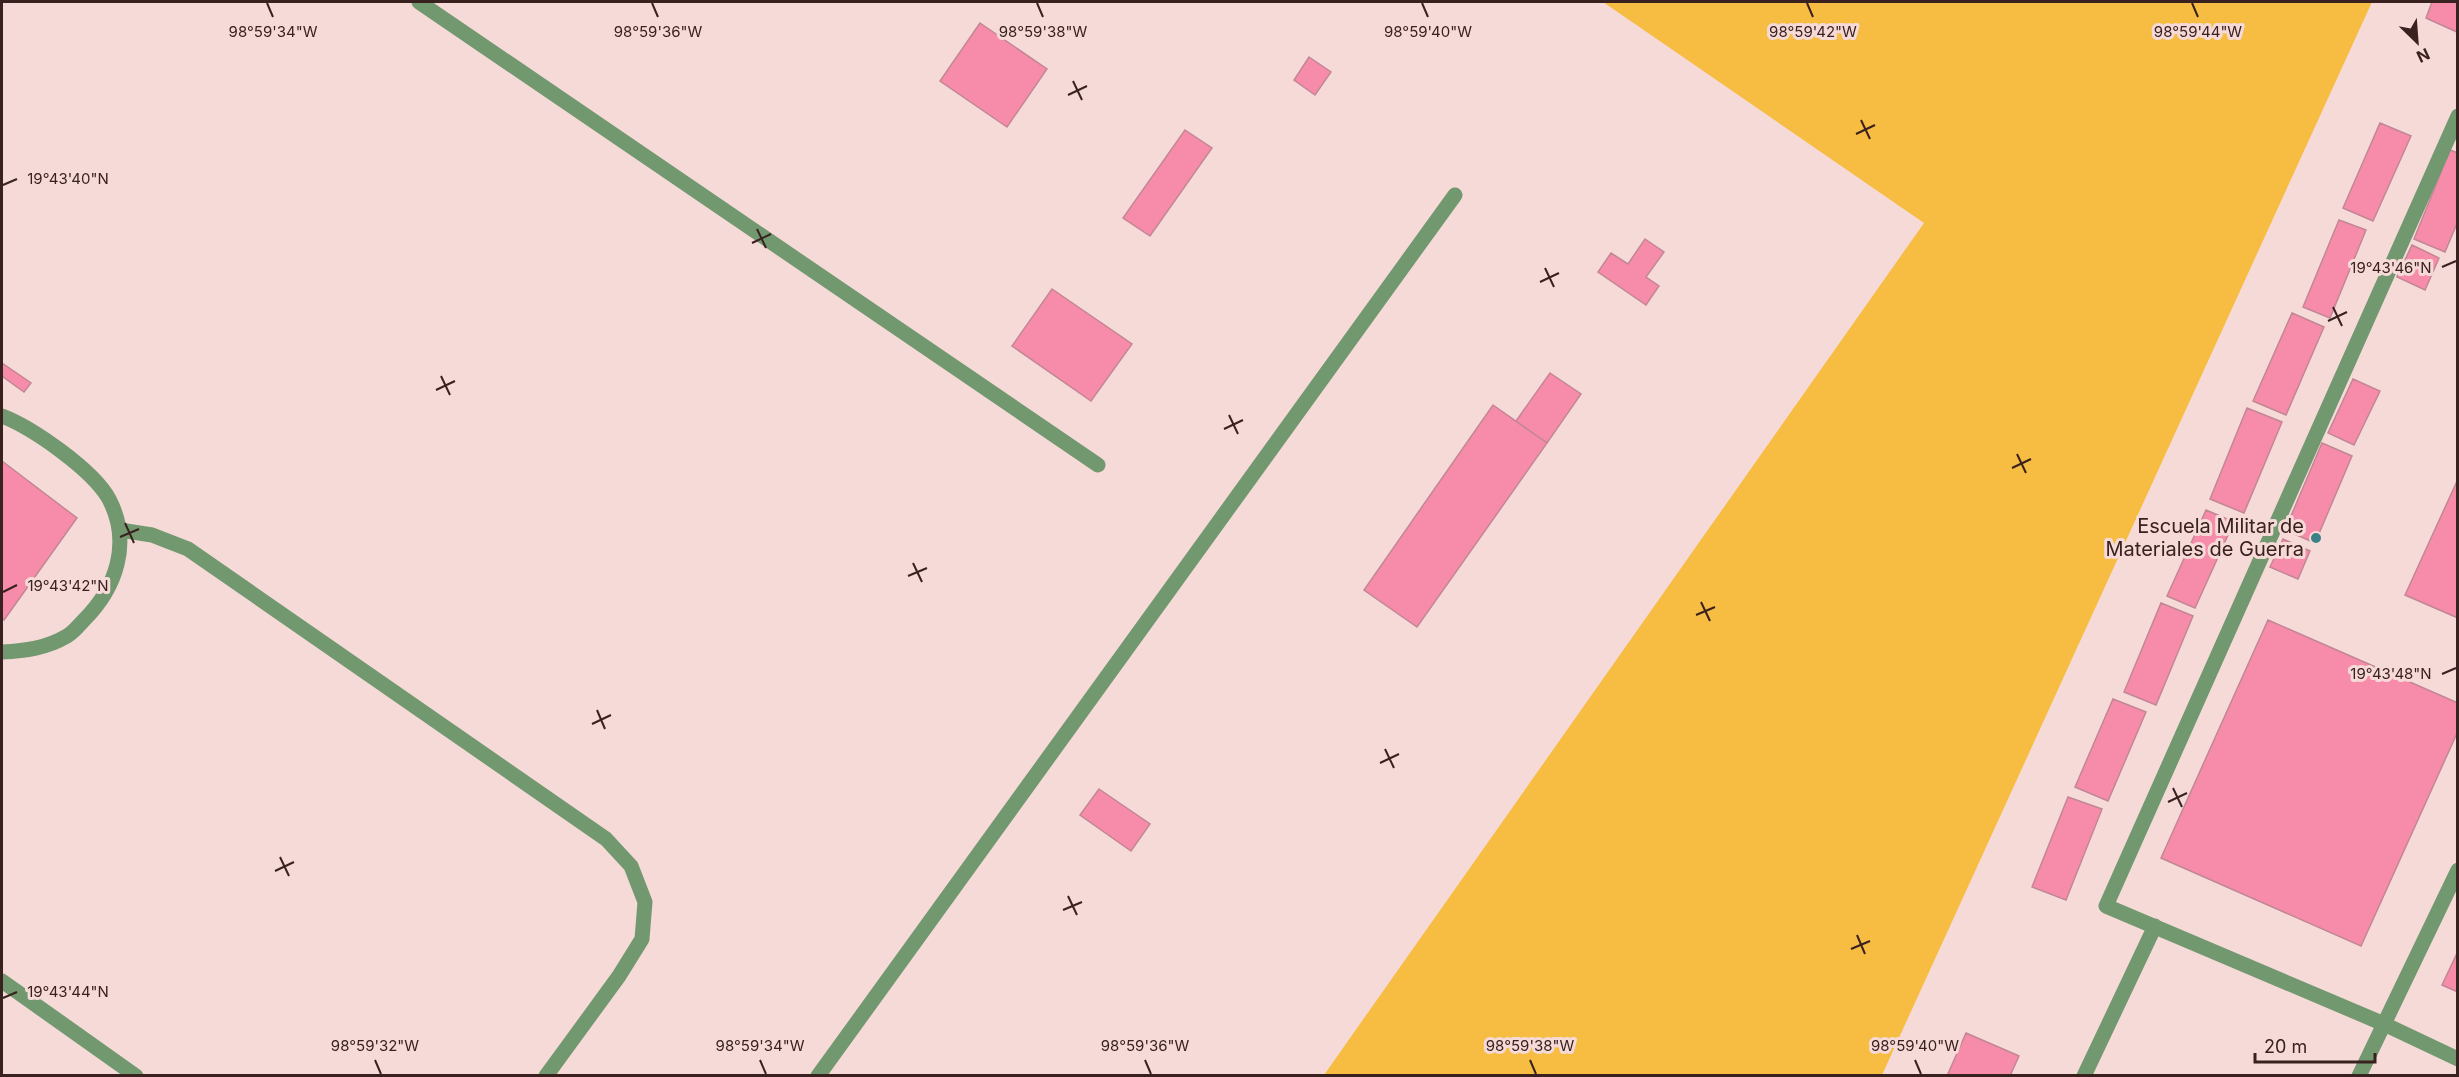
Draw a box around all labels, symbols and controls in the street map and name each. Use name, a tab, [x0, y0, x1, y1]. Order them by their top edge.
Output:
north arrow	[2387, 12, 2447, 72]
text: 98°59'34"W	[229, 22, 318, 41]
text: 98°59'36"W	[614, 22, 702, 41]
text: 98°59'38"W	[999, 22, 1087, 41]
text: 98°59'40"W	[1384, 22, 1472, 41]
text: 98°59'42"W	[1769, 22, 1857, 41]
text: 98°59'44"W	[2154, 22, 2242, 41]
text: N	[2414, 44, 2433, 67]
text: 19°43'40"N	[27, 169, 109, 188]
text: 19°43'46"N	[2350, 258, 2432, 277]
place label: Escuela Militar de Materiales de Guerra	[2106, 514, 2304, 561]
marker: Escuela Militar de Materiales de Guerra	[2309, 531, 2323, 545]
text: 19°43'42"N	[27, 576, 109, 595]
text: 19°43'48"N	[2350, 664, 2432, 683]
text: 19°43'44"N	[27, 982, 109, 1001]
scale bar	[2255, 1026, 2375, 1064]
text: 98°59'32"W	[331, 1036, 419, 1055]
text: 98°59'34"W	[716, 1036, 805, 1055]
text: 98°59'36"W	[1101, 1036, 1189, 1055]
text: 98°59'38"W	[1486, 1036, 1574, 1055]
text: 98°59'40"W	[1871, 1036, 1959, 1055]
text: 20 m	[2264, 1036, 2307, 1057]

